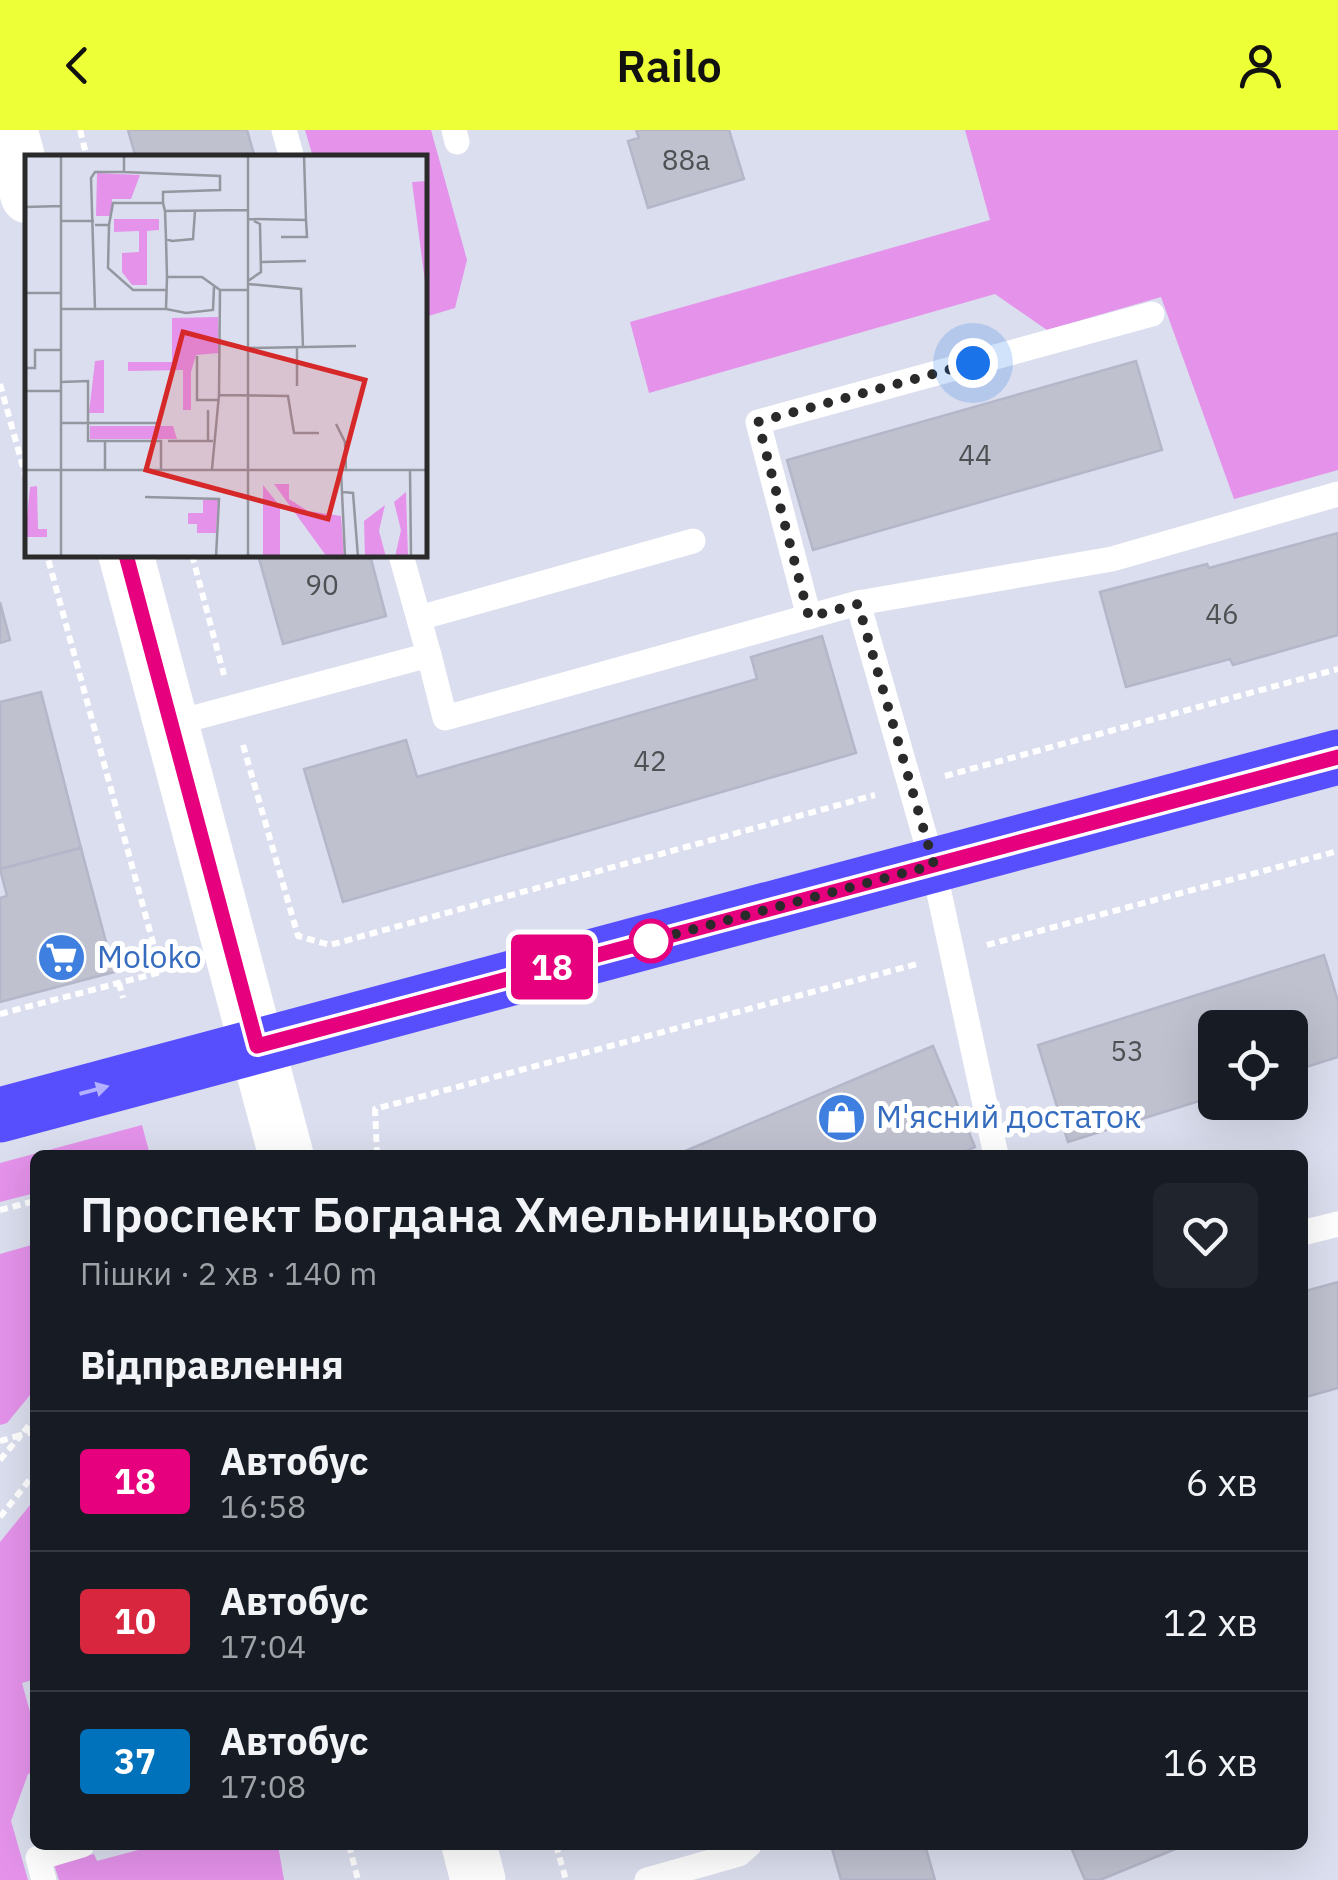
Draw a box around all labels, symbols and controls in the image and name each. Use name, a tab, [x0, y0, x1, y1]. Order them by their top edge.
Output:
text: Railo	[616, 36, 722, 94]
icon: back	[50, 38, 105, 93]
icon: person	[1233, 38, 1288, 93]
house number: 88а	[662, 141, 710, 178]
inset map	[25, 155, 428, 558]
your location	[948, 338, 998, 388]
house number: 44	[958, 436, 992, 473]
house number: 90	[305, 566, 339, 603]
house number: 46	[1205, 595, 1239, 632]
house number: 42	[633, 742, 667, 779]
unlabelled marker	[630, 920, 672, 962]
supermarket icon: Moloko	[36, 931, 88, 983]
line badge: 18	[507, 934, 597, 1000]
place label: Moloko	[97, 935, 202, 977]
text: 18	[531, 944, 573, 990]
map controls	[1198, 1010, 1308, 1120]
button: locate	[1198, 1010, 1308, 1120]
house number: 53	[1110, 1032, 1144, 1069]
one-way arrow	[79, 1082, 110, 1098]
shop icon: М'ясний достаток	[815, 1091, 867, 1143]
place label: М'ясний достаток	[876, 1095, 1141, 1137]
text: Проспект Богдана Хмельницького	[80, 1183, 878, 1245]
button: heart	[1153, 1183, 1258, 1288]
text: Пішки · 2 хв · 140 m	[80, 1252, 377, 1294]
text: Відправлення	[80, 1340, 344, 1389]
text: Автобус	[220, 1436, 369, 1485]
text: 6 хв	[1186, 1457, 1258, 1506]
text: 18	[114, 1458, 156, 1504]
text: 16:58	[220, 1485, 306, 1527]
text: Автобус	[220, 1576, 369, 1625]
text: 12 хв	[1163, 1597, 1258, 1646]
text: 10	[114, 1598, 156, 1644]
text: 17:04	[220, 1625, 306, 1667]
text: Автобус	[220, 1716, 369, 1765]
text: 16 хв	[1163, 1737, 1258, 1786]
text: 37	[114, 1738, 156, 1784]
text: 17:08	[220, 1765, 306, 1807]

